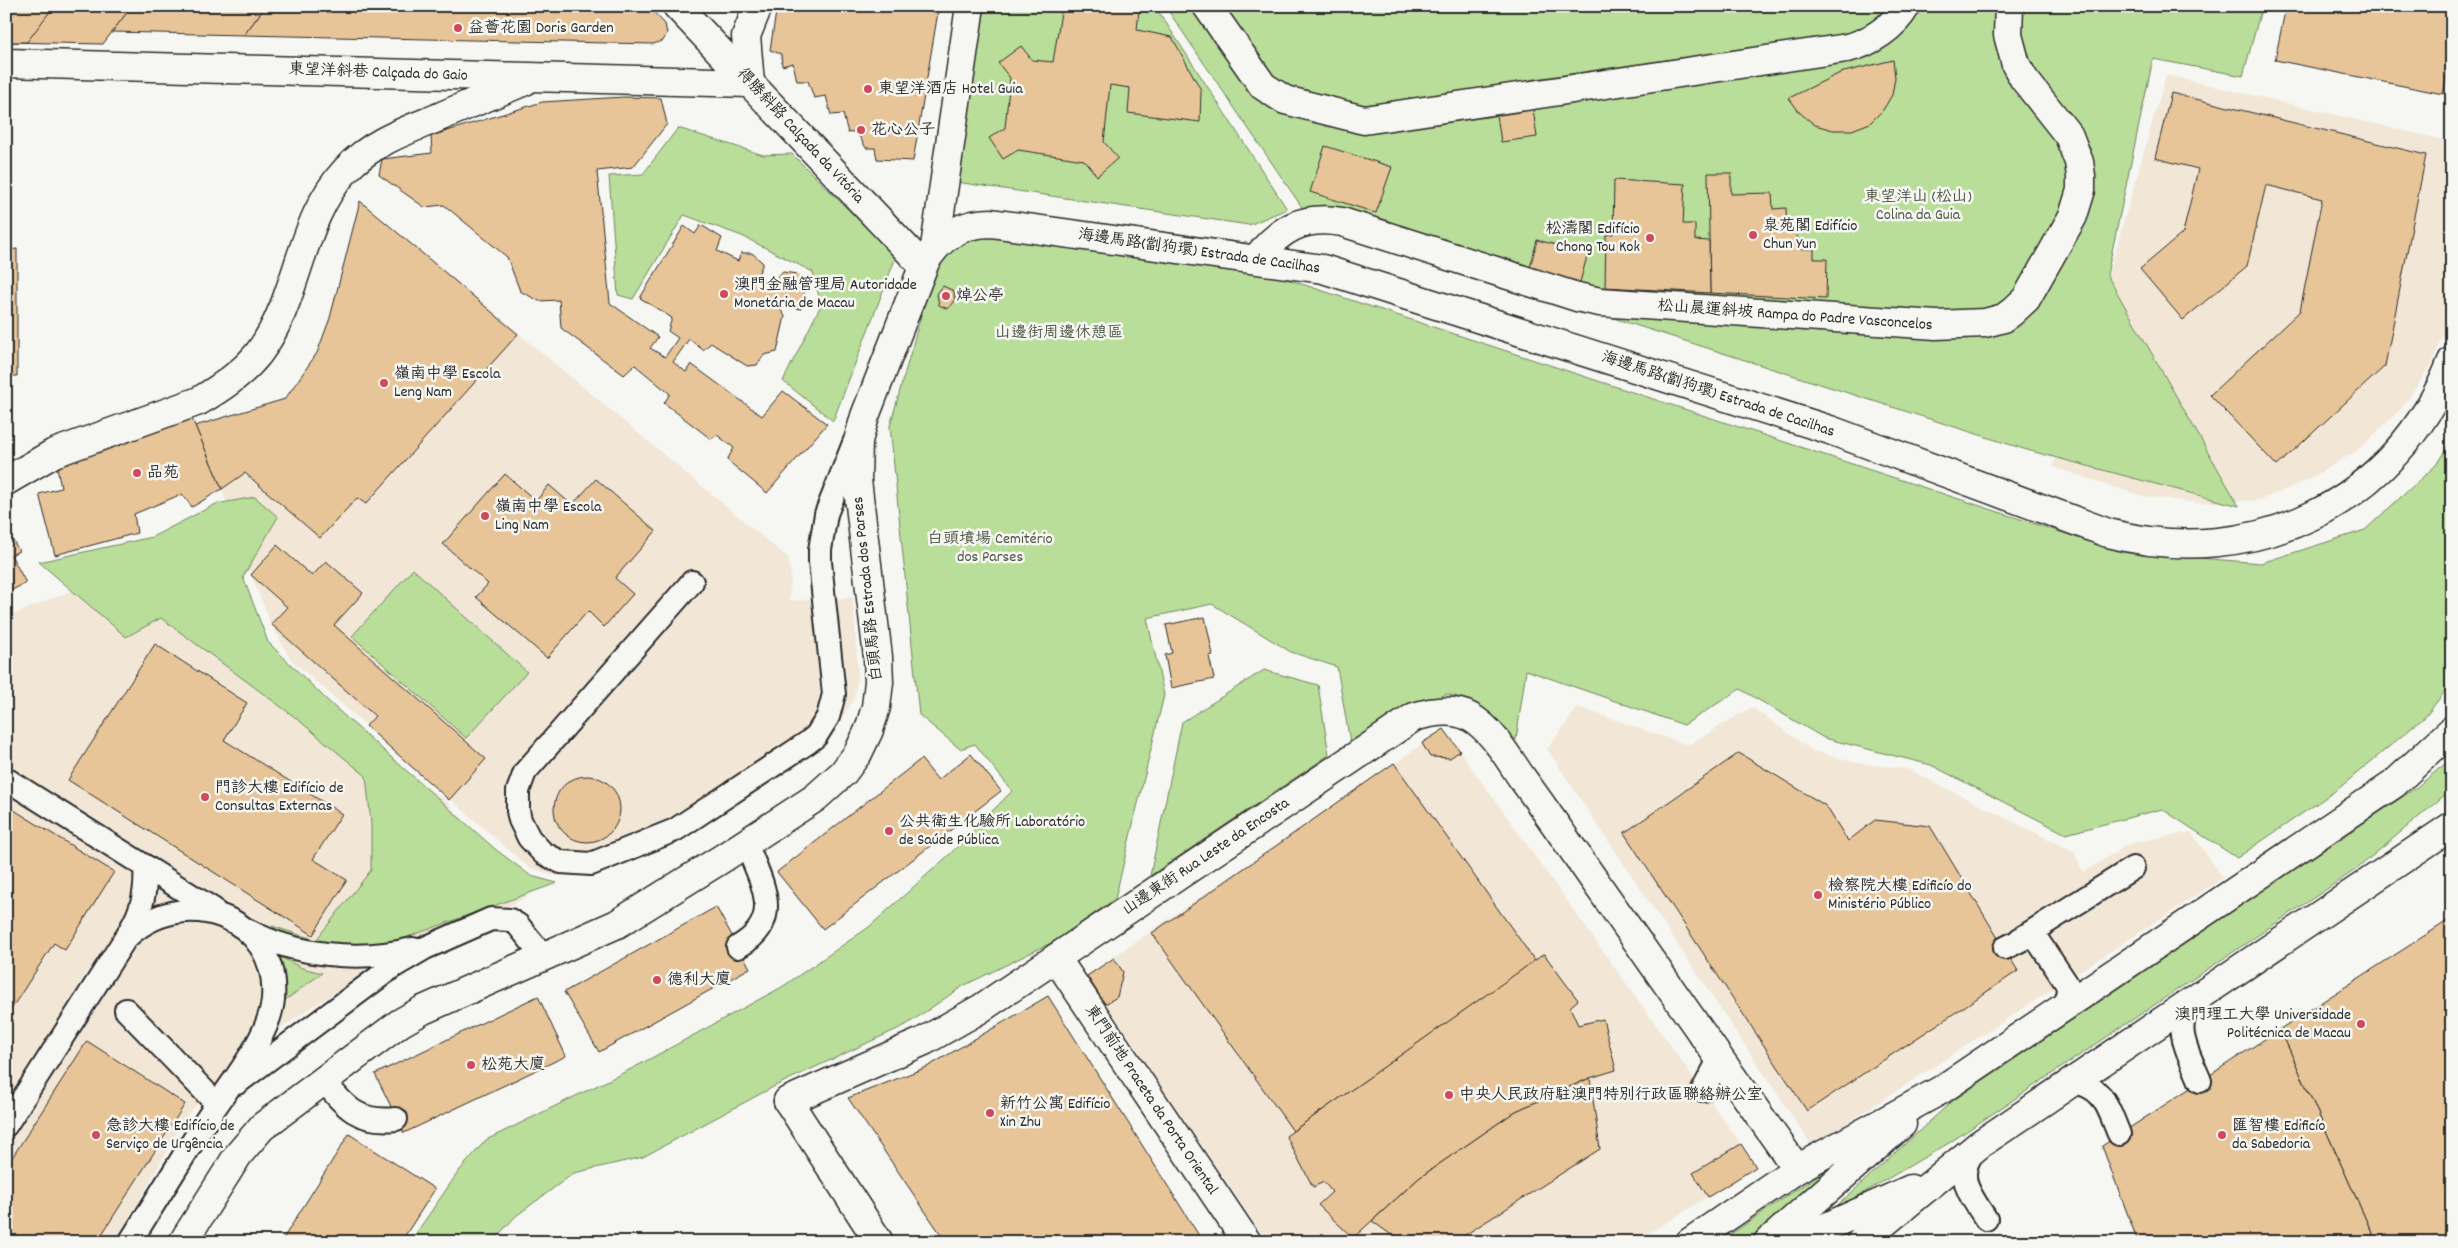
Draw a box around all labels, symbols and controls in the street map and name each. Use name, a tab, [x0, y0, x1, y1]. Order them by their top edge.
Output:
place label: 益薈花園 Doris Garden	[468, 17, 614, 40]
marker: 益薈花園 Doris Garden	[452, 22, 464, 34]
street label: 東望洋斜巷 Calçada do Gaio	[288, 58, 468, 88]
street label: 得勝斜路 Calçada da Vitória	[731, 63, 870, 209]
place label: 東望洋酒店 Hotel Guia	[878, 78, 1023, 101]
marker: 東望洋酒店 Hotel Guia	[862, 83, 874, 95]
place label: 花心公子	[871, 119, 935, 142]
marker: 花心公子	[855, 124, 867, 136]
park label: 東望洋山 (松山) Colina da Guia	[1864, 186, 1972, 227]
place label: 泉苑閣 Edifício Chun Yun	[1763, 215, 1857, 256]
place label: 松濤閣 Edifício Chong Tou Kok	[1546, 218, 1640, 259]
street label: 海邊馬路(劏狗環) Estrada de Cacilhas	[1077, 224, 1322, 280]
marker: 泉苑閣 Edifício Chun Yun	[1747, 229, 1759, 241]
marker: 松濤閣 Edifício Chong Tou Kok	[1644, 232, 1656, 244]
place label: 澳門金融管理局 Autoridade Monetária de Macau	[734, 274, 917, 315]
place label: 焯公亭	[956, 285, 1004, 308]
marker: 澳門金融管理局 Autoridade Monetária de Macau	[718, 288, 730, 300]
marker: 焯公亭	[940, 290, 952, 302]
street label: 松山晨運斜坡 Rampa do Padre Vasconcelos	[1657, 295, 1934, 337]
park label: 山邊街周邊休憩區	[995, 322, 1123, 345]
street label: 海邊馬路(劏狗環) Estrada de Cacilhas	[1598, 346, 1838, 444]
place label: 嶺南中學 Escola Leng Nam	[394, 363, 501, 404]
marker: 嶺南中學 Escola Leng Nam	[378, 377, 390, 389]
place label: 品苑	[147, 462, 179, 485]
marker: 品苑	[131, 467, 143, 479]
street label: 白頭馬路 Estrada dos Parses	[847, 495, 889, 683]
place label: 嶺南中學 Escola Ling Nam	[495, 496, 602, 537]
marker: 嶺南中學 Escola Ling Nam	[479, 510, 491, 522]
park label: 白頭墳場 Cemitério dos Parses	[927, 528, 1053, 569]
place label: 門診大樓 Edifício de Consultas Externas	[215, 777, 344, 818]
marker: 門診大樓 Edifício de Consultas Externas	[199, 791, 211, 803]
street label: 山邊東街 Rua Leste da Encosta	[1118, 792, 1295, 922]
place label: 公共衛生化驗所 Laboratório de Saúde Pública	[899, 811, 1085, 852]
marker: 公共衛生化驗所 Laboratório de Saúde Pública	[883, 825, 895, 837]
place label: 檢察院大樓 Edificío do Ministério Público	[1828, 875, 1972, 916]
marker: 檢察院大樓 Edificío do Ministério Público	[1812, 889, 1824, 901]
place label: 德利大廈	[667, 969, 731, 992]
marker: 德利大廈	[651, 974, 663, 986]
street label: 東門前地 Praceta da Porta Oriental	[1079, 1000, 1223, 1200]
place label: 澳門理工大學 Universidade Politécnica de Macau	[2174, 1004, 2351, 1045]
marker: 澳門理工大學 Universidade Politécnica de Macau	[2355, 1018, 2367, 1030]
place label: 松苑大廈	[481, 1054, 545, 1077]
marker: 松苑大廈	[465, 1059, 477, 1071]
place label: 中央人民政府駐澳門特別行政區聯絡辦公室	[1459, 1084, 1763, 1107]
marker: 中央人民政府駐澳門特別行政區聯絡辦公室	[1443, 1089, 1455, 1101]
place label: 新竹公寓 Edifício Xin Zhu	[1000, 1093, 1110, 1134]
marker: 新竹公寓 Edifício Xin Zhu	[984, 1107, 996, 1119]
place label: 急診大樓 Edifício de Serviço de Urgência	[106, 1115, 235, 1156]
place label: 匯智樓 Edificío da Sabedoria	[2232, 1115, 2325, 1156]
marker: 急診大樓 Edifício de Serviço de Urgência	[90, 1129, 102, 1141]
marker: 匯智樓 Edificío da Sabedoria	[2216, 1129, 2228, 1141]

